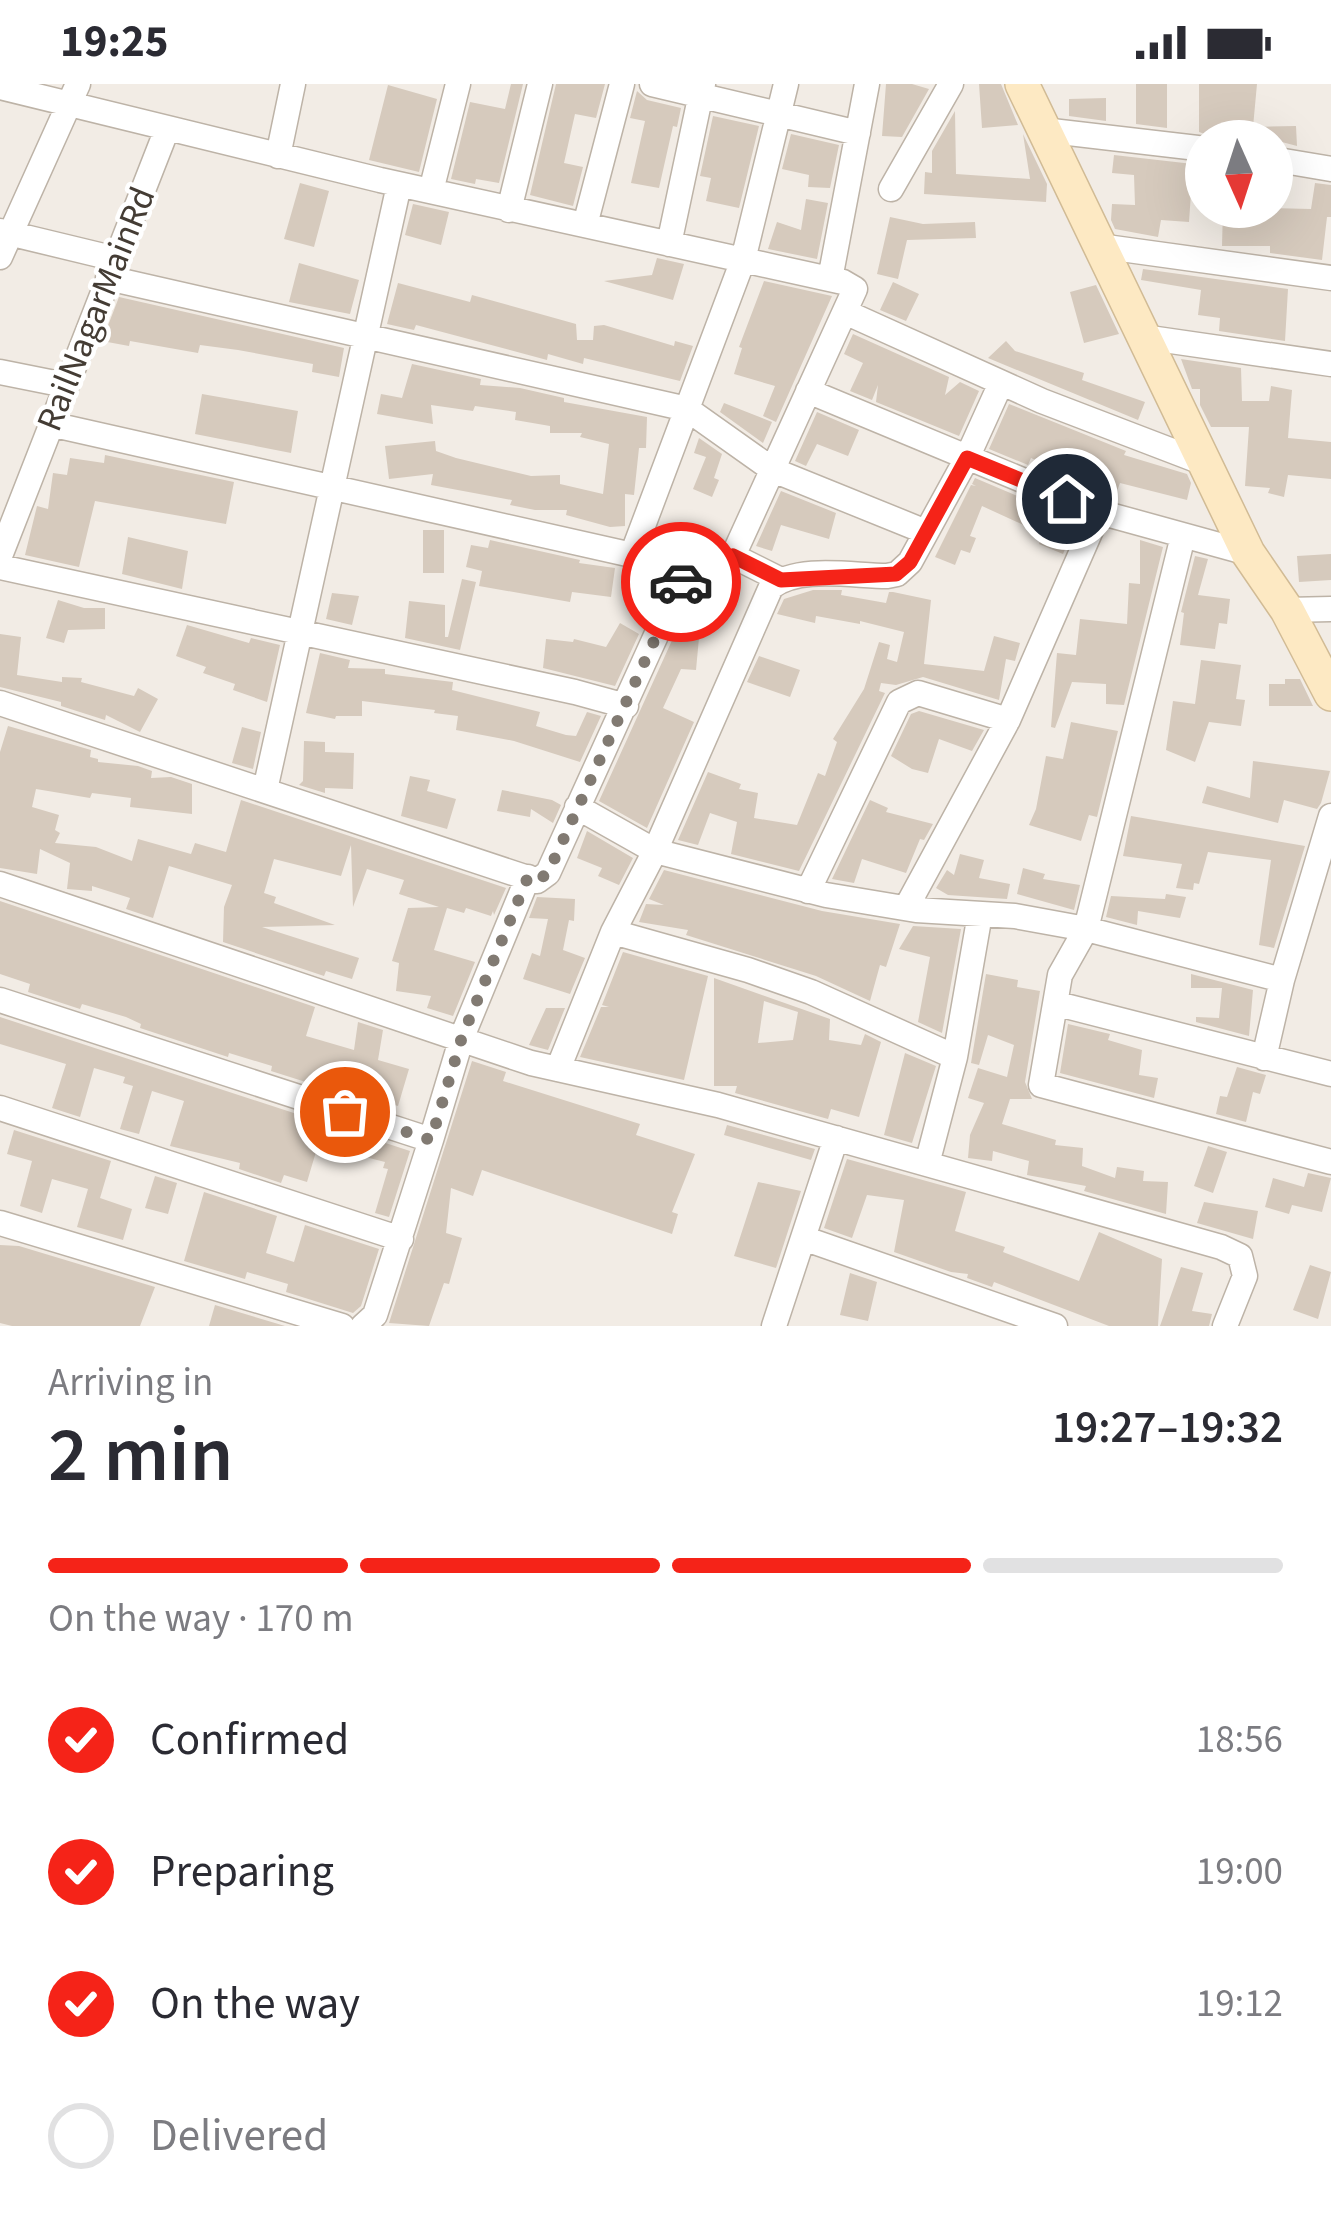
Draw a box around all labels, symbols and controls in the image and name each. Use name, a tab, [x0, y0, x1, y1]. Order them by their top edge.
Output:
text: 19:25	[60, 10, 169, 74]
north arrow	[1185, 120, 1293, 228]
map controls	[1185, 120, 1293, 228]
street label: RailNagarMainRd	[24, 179, 168, 439]
pin	[1016, 448, 1118, 550]
icon: home	[1034, 466, 1100, 532]
courier	[621, 522, 741, 642]
icon: car	[648, 549, 714, 615]
pin	[294, 1061, 396, 1163]
icon: bag	[312, 1079, 378, 1145]
text: Arriving in	[48, 1355, 213, 1411]
text: 19:27–19:32	[1052, 1396, 1283, 1460]
text: 2 min	[48, 1400, 233, 1511]
text: On the way · 170 m	[48, 1591, 354, 1647]
icon: check	[48, 1707, 114, 1773]
text: Confirmed	[150, 1708, 349, 1772]
text: 18:56	[1196, 1712, 1283, 1768]
icon: check	[48, 1839, 114, 1905]
text: Preparing	[150, 1840, 334, 1904]
text: 19:00	[1196, 1844, 1283, 1900]
icon: check	[48, 1971, 114, 2037]
text: On the way	[150, 1972, 360, 2036]
text: 19:12	[1196, 1976, 1283, 2032]
text: Delivered	[150, 2104, 328, 2168]

